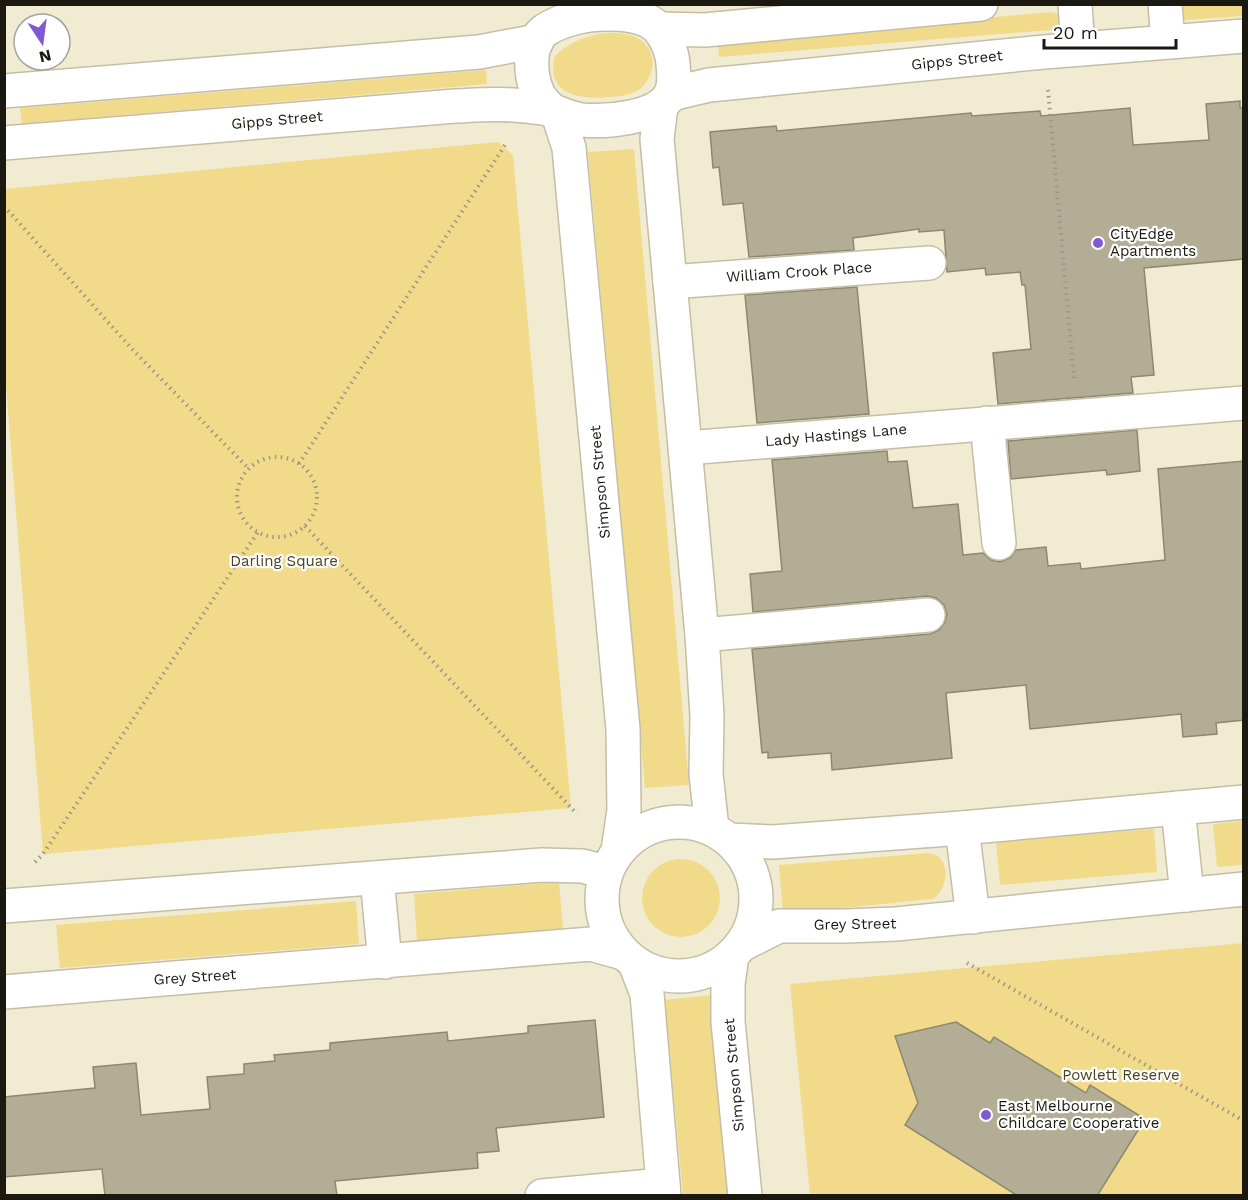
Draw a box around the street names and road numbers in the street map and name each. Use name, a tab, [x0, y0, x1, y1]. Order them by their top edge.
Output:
street label: Gipps Street	[910, 46, 1004, 74]
street label: Gipps Street	[230, 107, 324, 133]
street label: William Crook Place	[725, 258, 873, 286]
street label: Lady Hastings Lane	[764, 420, 908, 450]
street label: Simpson Street	[586, 424, 614, 539]
street label: Grey Street	[814, 914, 897, 934]
street label: Grey Street	[153, 965, 238, 989]
street label: Simpson Street	[720, 1017, 748, 1132]

